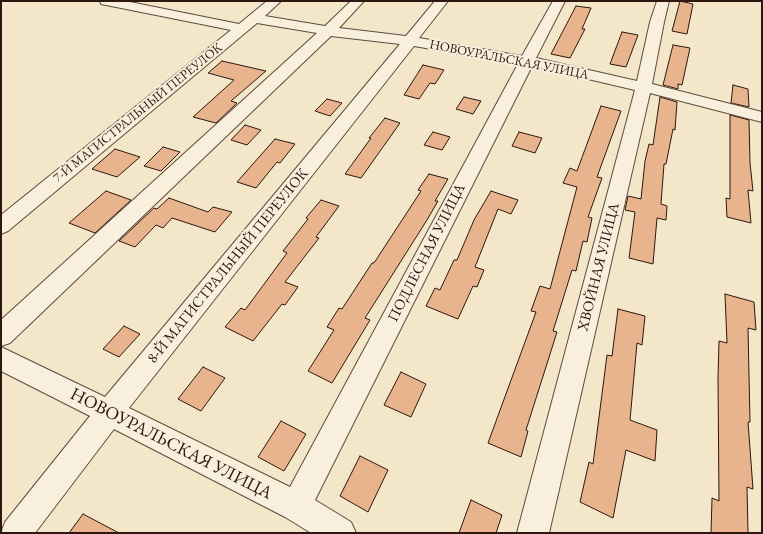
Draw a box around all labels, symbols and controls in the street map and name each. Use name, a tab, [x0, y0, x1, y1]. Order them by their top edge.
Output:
street label: НОВОУРАЛЬСКАЯ УЛИЦА	[428, 37, 590, 83]
street label: 7-Й МАГИСТРАЛЬНЫЙ ПЕРЕУЛОК	[50, 40, 226, 186]
street label: 8-Й МАГИСТРАЛЬНЫЙ ПЕРЕУЛОК	[144, 165, 312, 367]
street label: ПОДЛЕСНАЯ УЛИЦА	[384, 181, 470, 325]
street label: ХВОЙНАЯ УЛИЦА	[574, 201, 624, 333]
street label: НОВОУРАЛЬСКАЯ УЛИЦА	[66, 383, 276, 505]

